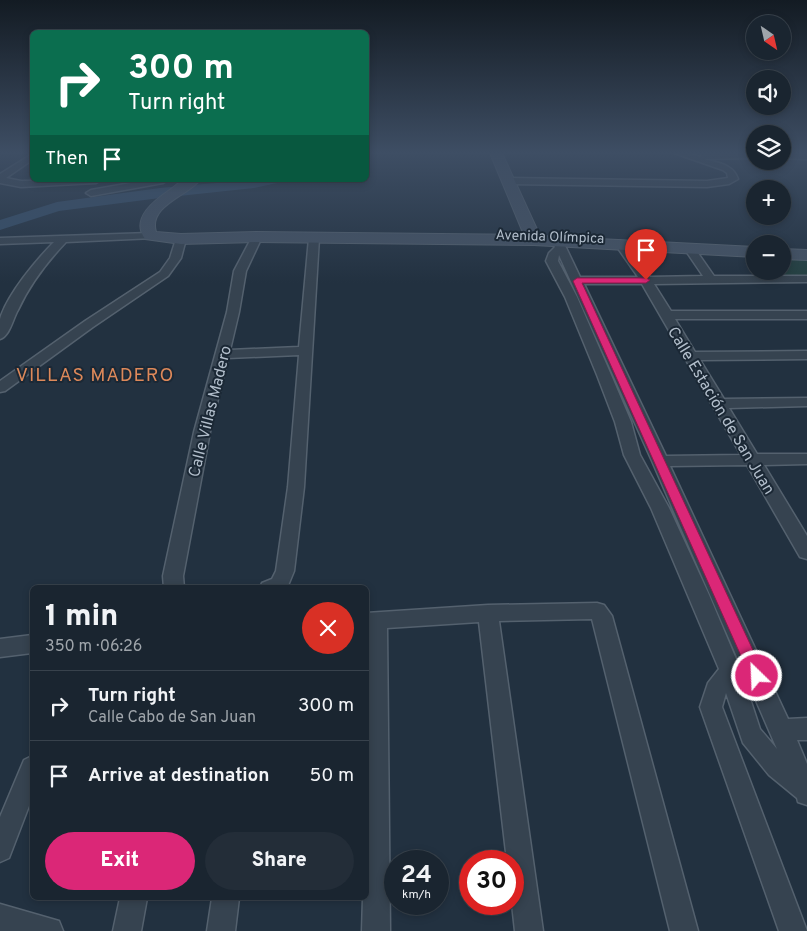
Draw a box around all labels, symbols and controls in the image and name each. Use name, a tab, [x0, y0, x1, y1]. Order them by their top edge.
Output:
north arrow	[746, 15, 791, 60]
map controls	[746, 15, 791, 280]
text: 300 m	[128, 47, 234, 91]
icon: right	[45, 50, 110, 115]
button: sound	[746, 70, 791, 115]
text: Turn right	[128, 90, 225, 117]
button: layers	[746, 125, 791, 170]
icon: arrive	[98, 145, 126, 173]
text: Then	[45, 147, 88, 171]
button: +	[746, 180, 791, 225]
street label: Avenida Olímpica	[495, 227, 605, 248]
pin	[625, 229, 667, 280]
button: −	[746, 235, 791, 280]
icon: arrive	[632, 236, 660, 264]
street label: Calle Estación de San Juan	[662, 323, 778, 499]
street label: Calle Villas Madero	[185, 344, 237, 479]
district label: VILLAS MADERO	[16, 364, 174, 388]
text: 1 min	[45, 599, 118, 636]
button: close	[302, 602, 354, 654]
text: 350 m · 06:26	[45, 637, 142, 657]
position arrow	[730, 649, 782, 701]
text: Turn right	[88, 684, 176, 708]
icon: right	[45, 692, 73, 720]
text: 300 m	[298, 694, 354, 718]
text: Calle Cabo de San Juan	[88, 708, 256, 728]
icon: arrive	[45, 762, 73, 790]
text: Arrive at destination	[88, 764, 269, 788]
text: 50 m	[309, 764, 354, 788]
button: Exit	[45, 832, 195, 890]
button: Share	[205, 832, 354, 890]
speed limit sign: 30	[459, 850, 524, 915]
text: 24	[401, 860, 432, 892]
text: km/h	[402, 887, 431, 903]

